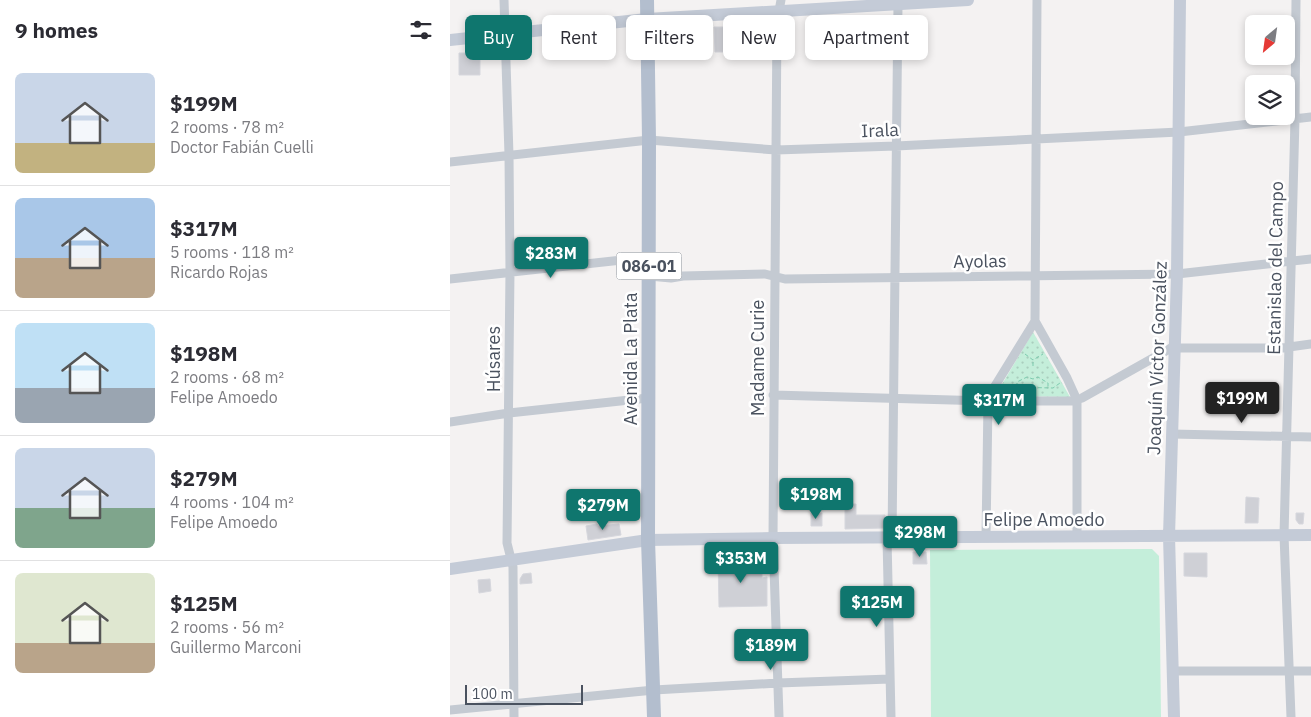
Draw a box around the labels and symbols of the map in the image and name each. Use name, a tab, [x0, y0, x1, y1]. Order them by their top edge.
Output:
north arrow	[1245, 15, 1295, 65]
street label: Irala	[861, 118, 900, 142]
street label: Estanislao del Campo	[1262, 181, 1288, 355]
pin: $283M	[516, 236, 586, 279]
street label: Ayolas	[953, 249, 1007, 273]
road number: 086-01	[616, 252, 682, 280]
street label: Joaquín Víctor González	[1142, 261, 1172, 455]
street label: Avenida La Plata	[619, 292, 642, 426]
street label: Madame Curie	[746, 300, 769, 416]
street label: Húsares	[482, 326, 505, 392]
pin: $199M	[1207, 382, 1277, 424]
pin: $317M	[964, 384, 1034, 426]
pin: $198M	[781, 478, 851, 520]
pin: $279M	[568, 488, 638, 531]
street label: Felipe Amoedo	[983, 508, 1105, 531]
pin: $298M	[885, 516, 955, 558]
pin: $353M	[706, 542, 776, 584]
pin: $125M	[842, 586, 912, 628]
pin: $189M	[736, 628, 806, 671]
scale bar	[465, 682, 582, 705]

